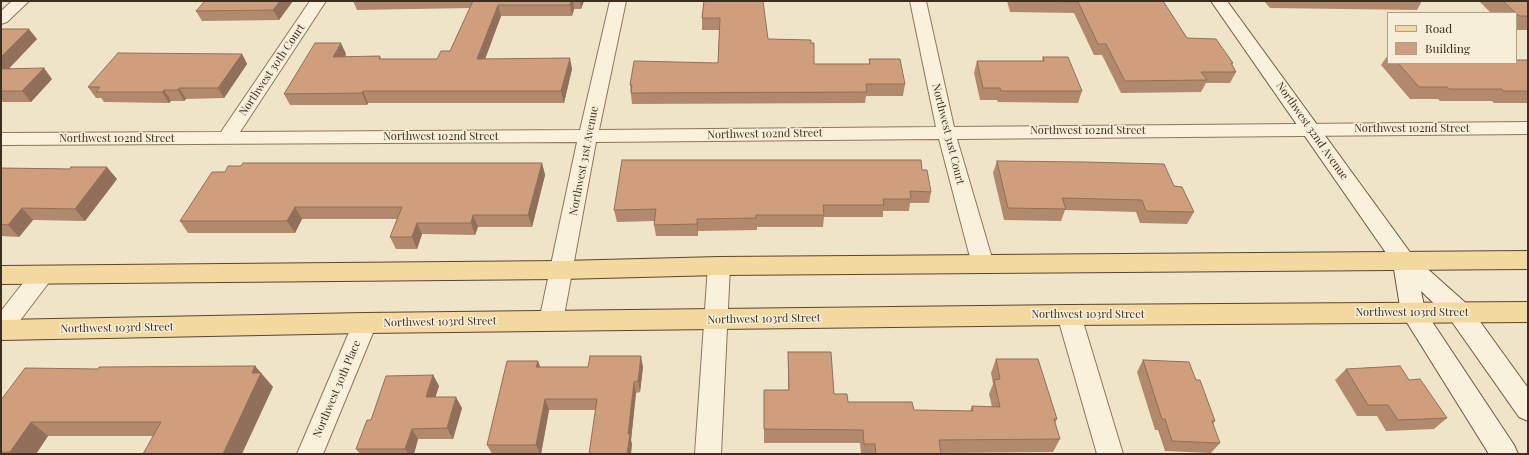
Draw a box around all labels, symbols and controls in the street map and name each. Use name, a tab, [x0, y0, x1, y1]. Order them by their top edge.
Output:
legend	[1387, 12, 1517, 64]
text: Road	[1425, 20, 1452, 36]
street label: Northwest 30th Court	[236, 22, 308, 118]
text: Building	[1425, 40, 1470, 56]
street label: Northwest 32nd Avenue	[1273, 80, 1351, 182]
street label: Northwest 31st Court	[929, 82, 967, 186]
street label: Northwest 31st Avenue	[567, 105, 601, 217]
street label: Northwest 102nd Street	[1354, 122, 1470, 136]
street label: Northwest 102nd Street	[1030, 124, 1146, 138]
street label: Northwest 102nd Street	[707, 126, 823, 142]
street label: Northwest 102nd Street	[383, 130, 499, 144]
street label: Northwest 102nd Street	[59, 132, 175, 146]
street label: Northwest 103rd Street	[1355, 306, 1469, 320]
street label: Northwest 103rd Street	[1031, 308, 1145, 322]
street label: Northwest 103rd Street	[707, 311, 821, 327]
street label: Northwest 103rd Street	[383, 314, 497, 330]
street label: Northwest 103rd Street	[60, 320, 174, 336]
street label: Northwest 30th Place	[310, 338, 364, 440]

